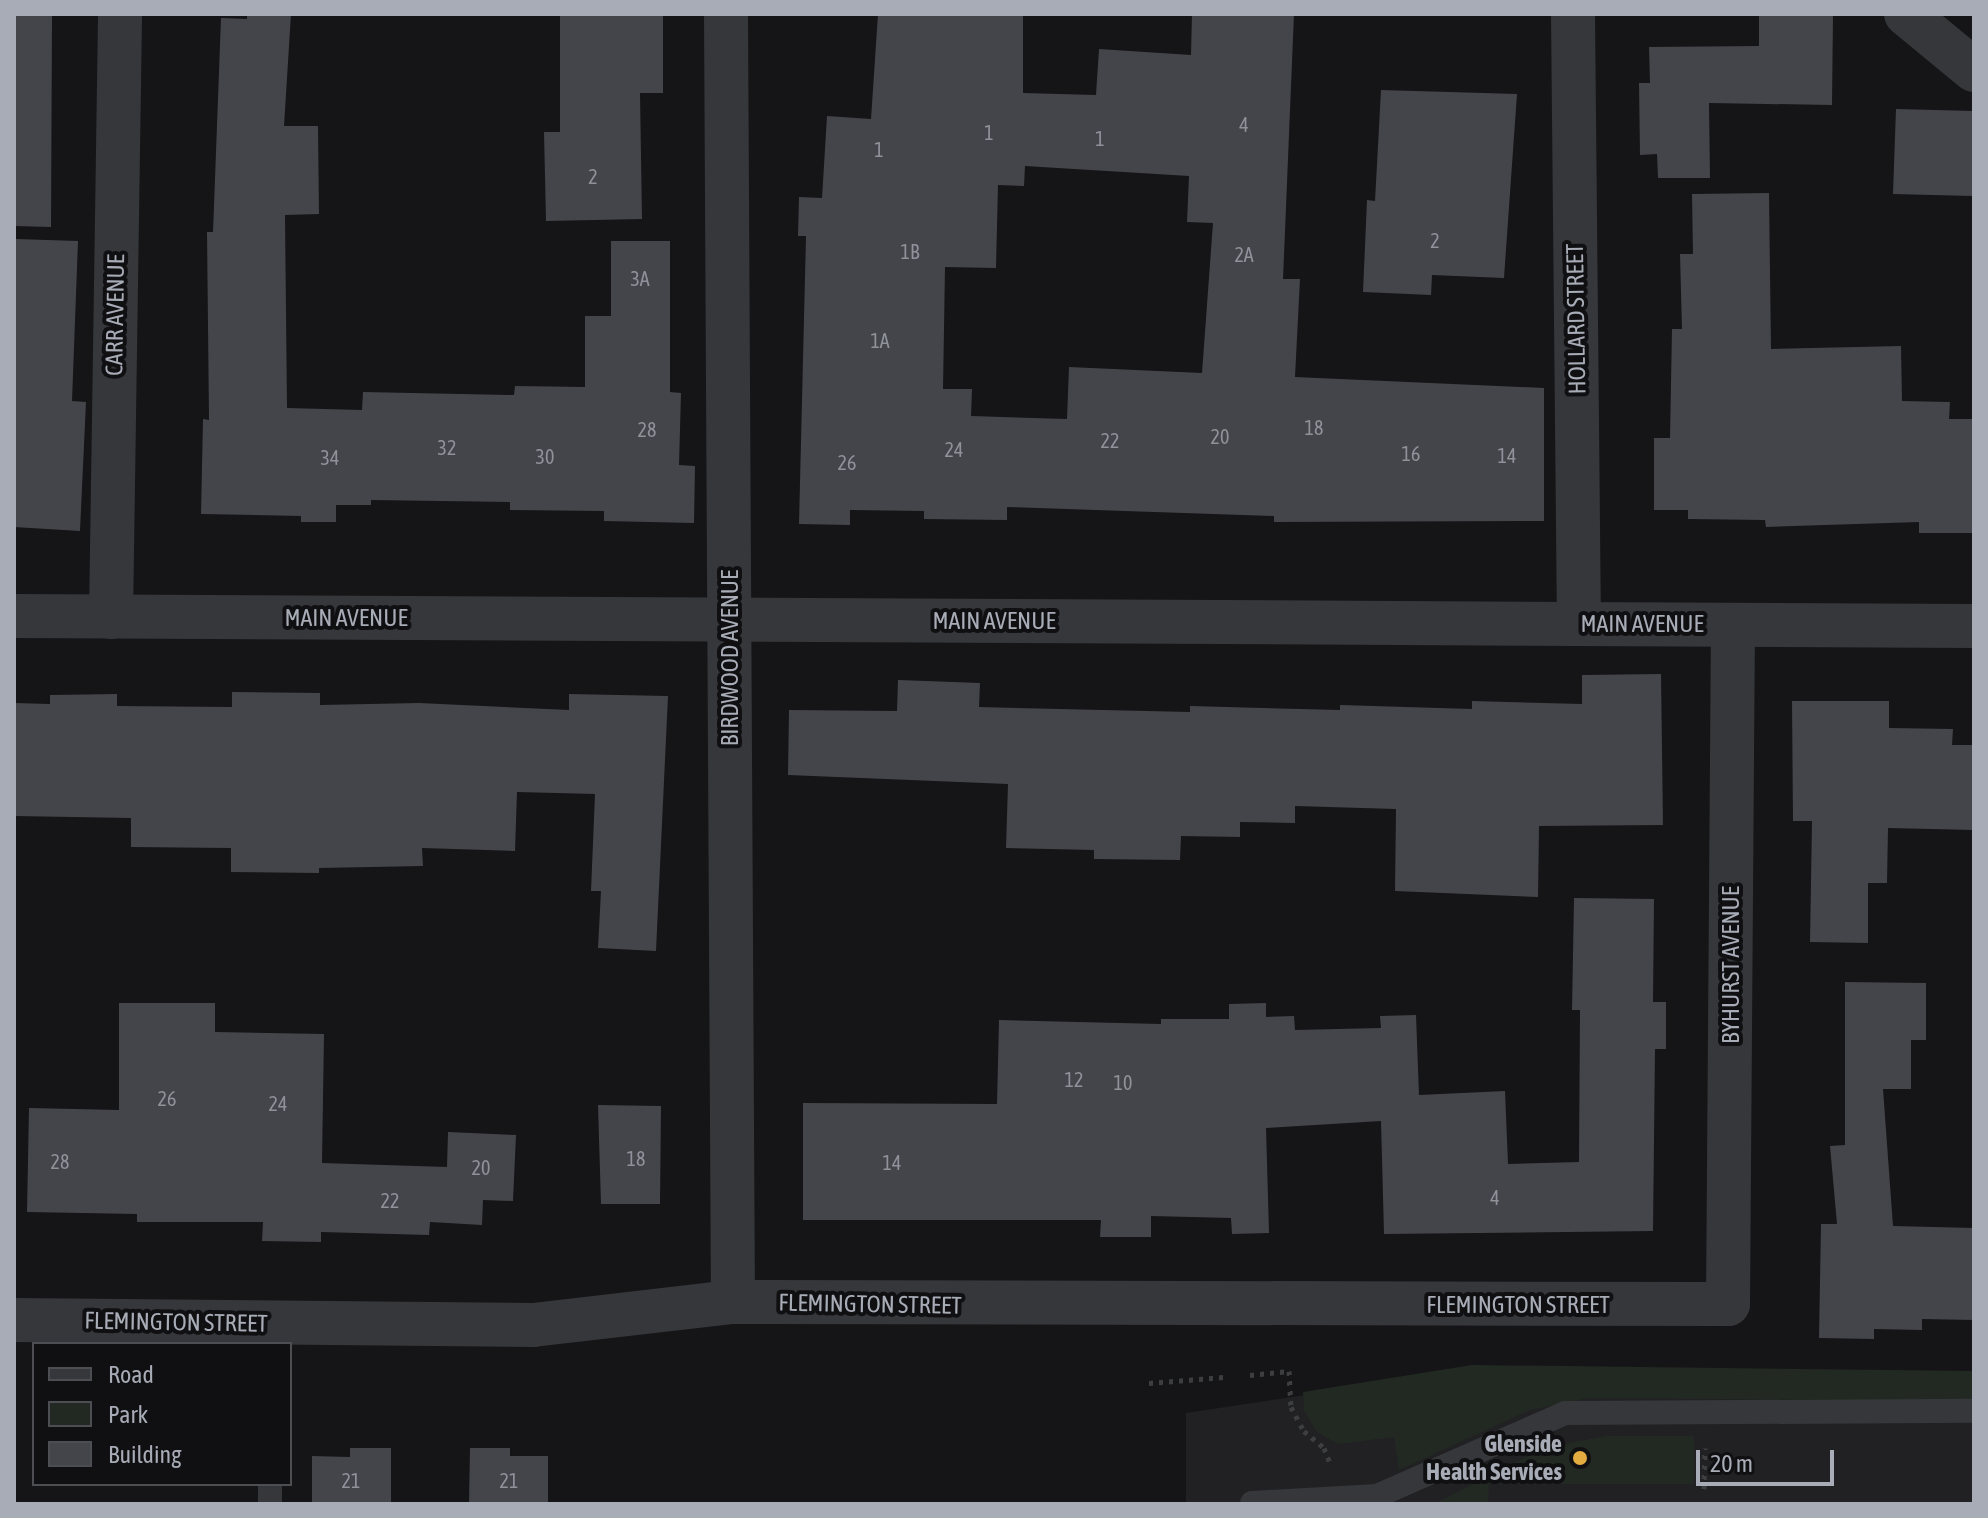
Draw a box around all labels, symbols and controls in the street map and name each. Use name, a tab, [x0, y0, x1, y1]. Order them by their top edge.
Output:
house number: 4	[1239, 112, 1249, 136]
house number: 1	[984, 120, 994, 144]
house number: 1	[1095, 126, 1105, 150]
house number: 1	[874, 137, 884, 161]
house number: 2	[588, 164, 598, 188]
house number: 2	[1430, 228, 1440, 252]
house number: 1B	[901, 239, 919, 263]
house number: 2A	[1234, 242, 1254, 266]
street label: HOLLARD STREET	[1560, 243, 1592, 395]
street label: CARR AVENUE	[100, 254, 130, 376]
house number: 3A	[630, 266, 650, 290]
house number: 1A	[870, 328, 890, 352]
house number: 18	[1305, 415, 1323, 439]
house number: 28	[638, 417, 656, 441]
house number: 20	[1211, 424, 1229, 448]
house number: 22	[1101, 428, 1119, 452]
house number: 32	[438, 435, 456, 459]
house number: 24	[945, 437, 963, 461]
house number: 16	[1402, 441, 1420, 465]
house number: 14	[1498, 443, 1516, 467]
house number: 30	[536, 444, 554, 468]
house number: 34	[321, 445, 339, 469]
house number: 26	[838, 450, 856, 474]
street label: BIRDWOOD AVENUE	[716, 570, 744, 746]
street label: MAIN AVENUE	[284, 604, 408, 632]
street label: MAIN AVENUE	[932, 607, 1056, 635]
street label: MAIN AVENUE	[1580, 610, 1704, 638]
street label: BYHURST AVENUE	[1717, 886, 1745, 1044]
house number: 12	[1065, 1067, 1083, 1091]
house number: 10	[1114, 1070, 1132, 1094]
house number: 26	[158, 1086, 176, 1110]
house number: 24	[269, 1091, 287, 1115]
house number: 18	[627, 1146, 645, 1170]
house number: 28	[51, 1149, 69, 1173]
house number: 14	[883, 1150, 901, 1174]
house number: 20	[472, 1155, 490, 1179]
house number: 4	[1490, 1185, 1500, 1209]
house number: 22	[381, 1188, 399, 1212]
street label: FLEMINGTON STREET	[778, 1288, 962, 1320]
street label: FLEMINGTON STREET	[1426, 1291, 1610, 1319]
street label: FLEMINGTON STREET	[84, 1306, 268, 1338]
legend	[32, 1342, 292, 1486]
text: Road	[108, 1361, 154, 1388]
text: Park	[108, 1401, 148, 1428]
place label: Glenside Health Services	[1426, 1430, 1562, 1486]
scale bar	[1700, 1434, 1838, 1484]
text: Building	[108, 1441, 181, 1468]
marker: Glenside Health Services	[1569, 1447, 1591, 1469]
text: 20 m	[1710, 1450, 1753, 1477]
house number: 21	[342, 1468, 360, 1492]
house number: 21	[500, 1468, 518, 1492]

